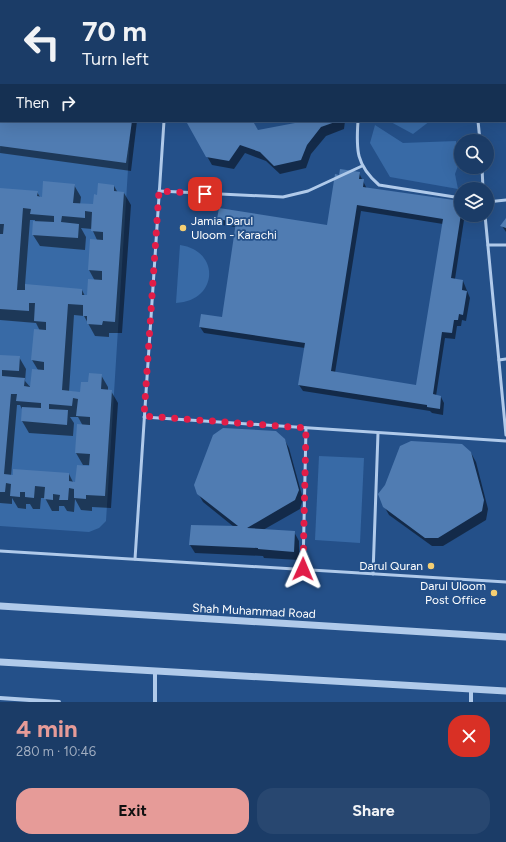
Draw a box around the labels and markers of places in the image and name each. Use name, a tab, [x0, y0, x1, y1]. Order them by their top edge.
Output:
pin	[188, 177, 222, 211]
place label: Jamia Darul Uloom - Karachi	[191, 214, 277, 242]
marker: Jamia Darul Uloom - Karachi	[178, 223, 188, 233]
place label: Darul Quran	[359, 559, 423, 573]
marker: Darul Quran	[426, 561, 436, 571]
place label: Darul Uloom Post Office	[420, 579, 486, 607]
marker: Darul Uloom Post Office	[489, 588, 499, 598]

